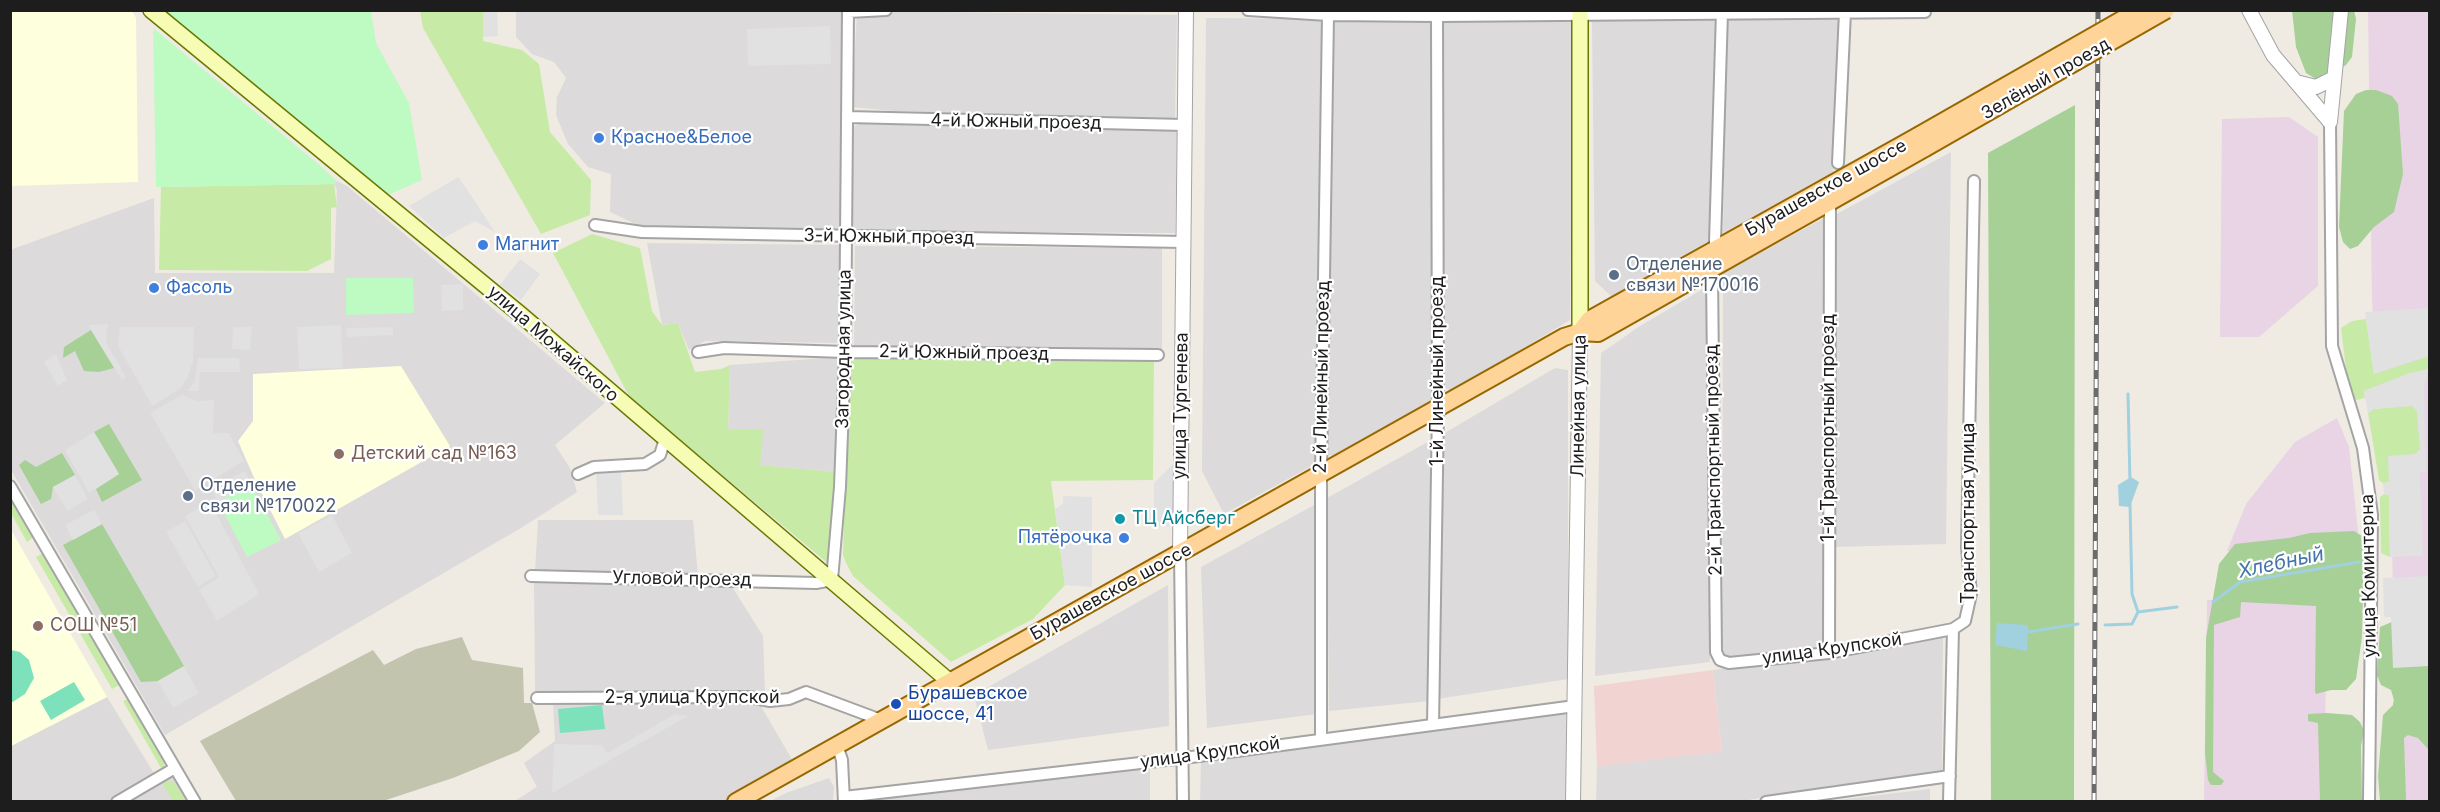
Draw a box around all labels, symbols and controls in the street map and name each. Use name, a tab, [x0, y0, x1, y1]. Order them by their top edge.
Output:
street label: Зелёный проезд	[1978, 33, 2114, 125]
street label: 4-й Южный проезд	[930, 110, 1102, 134]
place label: Красное&Белое	[611, 127, 752, 149]
marker: Красное&Белое	[592, 131, 606, 145]
street label: Бурашевское шоссе	[1742, 135, 1910, 241]
street label: 3-й Южный проезд	[804, 225, 974, 249]
place label: Магнит	[495, 234, 559, 256]
marker: Магнит	[476, 238, 490, 252]
place label: Отделение связи №170016	[1626, 254, 1759, 296]
marker: Отделение связи №170016	[1607, 268, 1621, 282]
street label: Загородная улица	[832, 269, 856, 429]
street label: 1-й Линейный проезд	[1427, 276, 1449, 466]
place label: Фасоль	[166, 277, 232, 299]
street label: 2-й Линейный проезд	[1310, 280, 1334, 474]
marker: Фасоль	[147, 281, 161, 295]
street label: улица Можайского	[483, 281, 623, 407]
street label: 1-й Транспортный проезд	[1818, 314, 1840, 542]
street label: улица Тургенева	[1169, 332, 1193, 480]
street label: Линейная улица	[1567, 334, 1591, 478]
street label: 2-й Южный проезд	[879, 341, 1049, 365]
street label: 2-й Транспортный проезд	[1701, 344, 1727, 576]
street label: Транспортная улица	[1958, 423, 1980, 603]
place label: Детский сад №163	[351, 443, 517, 465]
marker: Детский сад №163	[332, 447, 346, 461]
place label: Отделение связи №170022	[200, 475, 337, 518]
marker: Отделение связи №170022	[181, 489, 195, 503]
street label: улица Коминтерна	[2357, 494, 2381, 658]
place label: ТЦ Айсберг	[1132, 508, 1235, 530]
marker: ТЦ Айсберг	[1113, 512, 1127, 526]
place label: Пятёрочка	[1018, 527, 1112, 549]
marker: Пятёрочка	[1117, 531, 1131, 545]
street label: Бурашевское шоссе	[1027, 539, 1195, 645]
water label: Хлебный	[2236, 542, 2326, 584]
street label: Угловой проезд	[612, 567, 752, 591]
place label: СОШ №51	[50, 615, 137, 637]
marker: СОШ №51	[31, 619, 45, 633]
street label: улица Крупской	[1761, 629, 1903, 669]
place label: Бурашевское шоссе, 41	[908, 683, 1027, 726]
street label: 2-я улица Крупской	[604, 687, 780, 709]
marker: Бурашевское шоссе, 41	[889, 697, 903, 711]
street label: улица Крупской	[1139, 733, 1281, 773]

